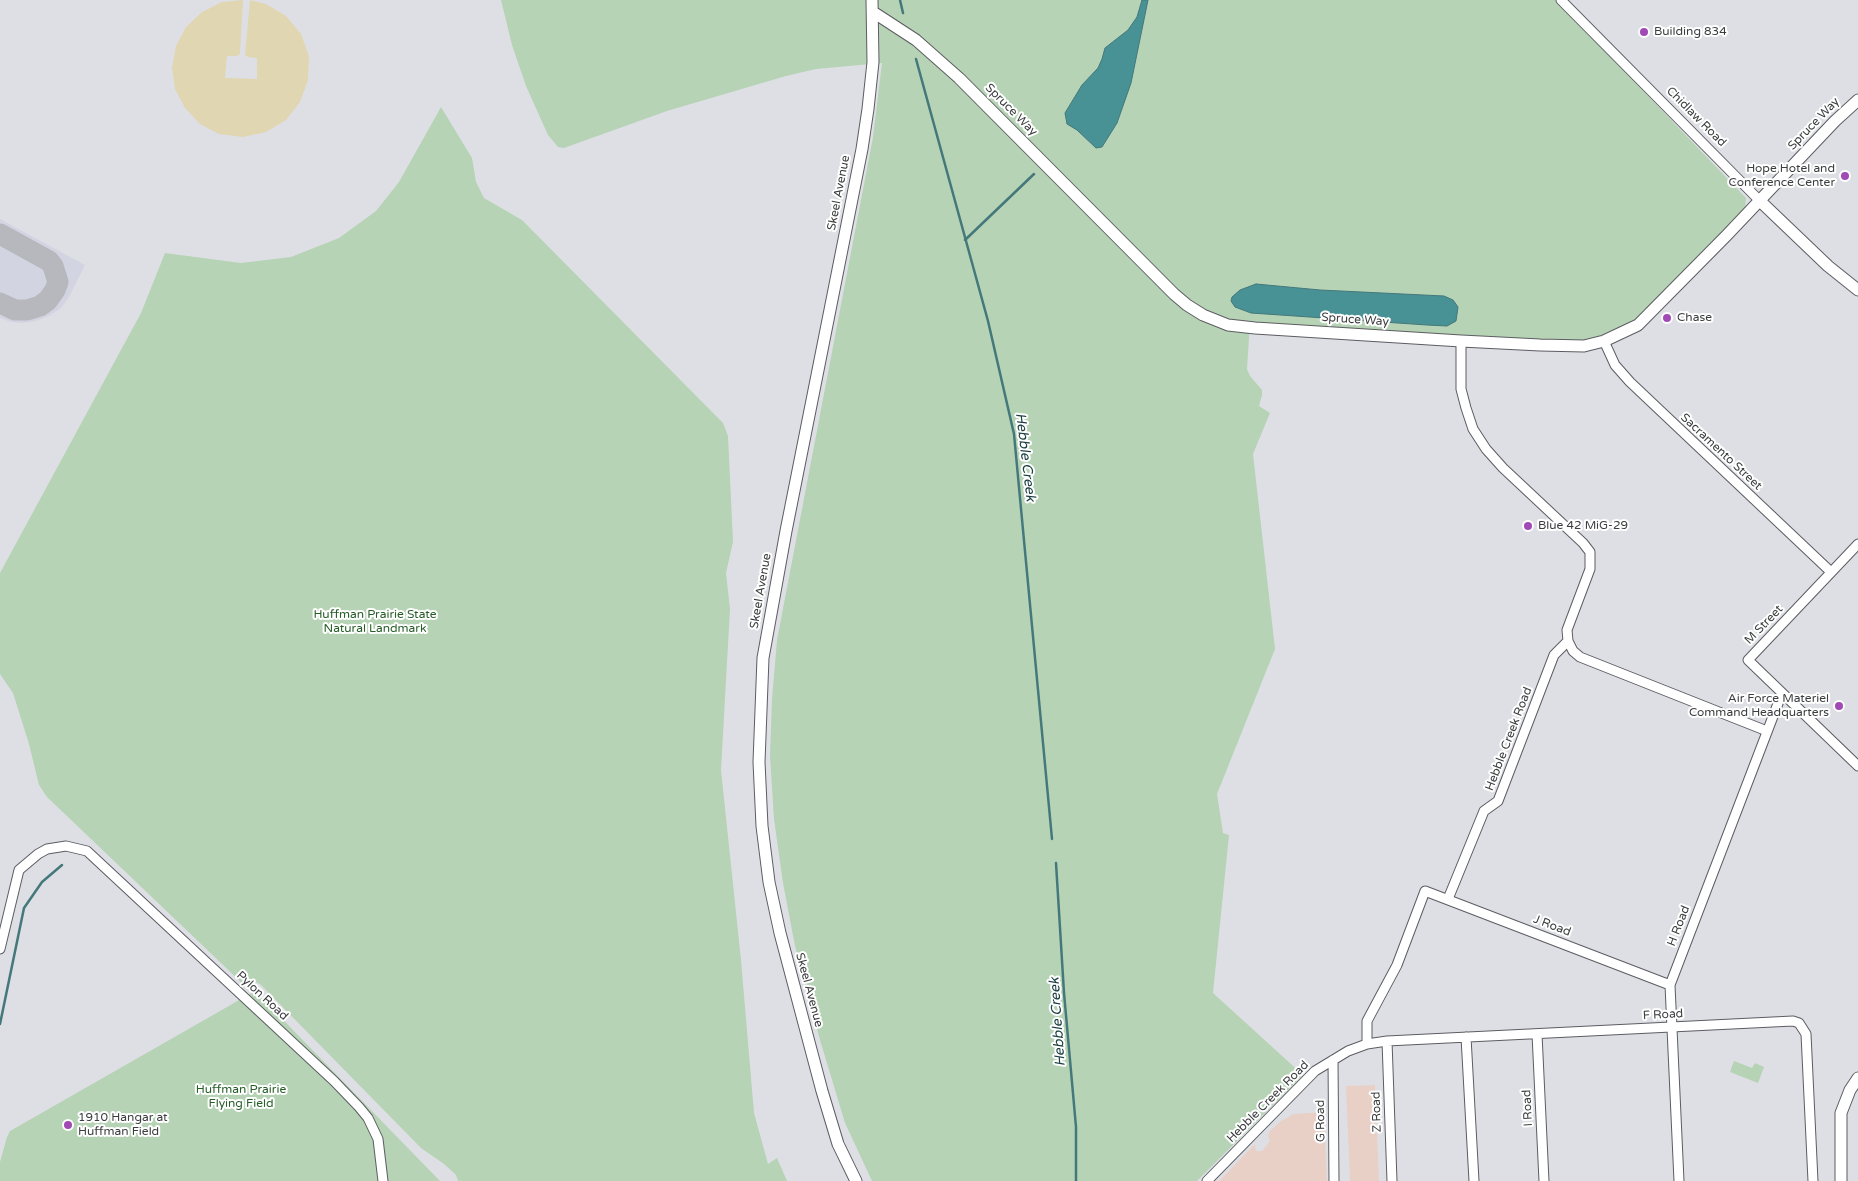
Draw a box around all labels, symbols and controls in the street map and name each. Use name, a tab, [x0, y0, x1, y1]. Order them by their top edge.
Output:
place label: Building 834	[1654, 25, 1727, 39]
marker: Building 834	[1638, 26, 1650, 38]
street label: Spruce Way	[982, 81, 1040, 139]
street label: Chidlaw Road	[1663, 84, 1729, 150]
street label: Spruce Way	[1785, 95, 1843, 153]
street label: Skeel Avenue	[825, 154, 853, 232]
place label: Hope Hotel and Conference Center	[1729, 162, 1835, 190]
marker: Hope Hotel and Conference Center	[1839, 170, 1851, 182]
street label: Spruce Way	[1321, 310, 1389, 330]
place label: Chase	[1677, 311, 1712, 325]
marker: Chase	[1661, 312, 1673, 324]
street label: Sacramento Street	[1677, 411, 1765, 493]
water label: Hebble Creek	[1011, 412, 1039, 502]
place label: Blue 42 MiG-29	[1538, 519, 1628, 533]
marker: Blue 42 MiG-29	[1522, 520, 1534, 532]
street label: Skeel Avenue	[747, 552, 775, 630]
street label: M Street	[1742, 602, 1786, 648]
park label: Huffman Prairie State Natural Landmark	[313, 608, 437, 636]
street label: Hebble Creek Road	[1483, 685, 1535, 793]
place label: Air Force Materiel Command Headquarters	[1689, 692, 1829, 720]
marker: Air Force Materiel Command Headquarters	[1833, 700, 1845, 712]
street label: H Road	[1665, 904, 1693, 948]
street label: J Road	[1531, 912, 1573, 940]
street label: Skeel Avenue	[792, 951, 826, 1029]
street label: Pylon Road	[233, 968, 291, 1024]
water label: Hebble Creek	[1047, 977, 1069, 1067]
street label: F Road	[1642, 1007, 1684, 1023]
street label: Hebble Creek Road	[1224, 1058, 1312, 1146]
park label: Huffman Prairie Flying Field	[196, 1083, 286, 1111]
street label: I Road	[1520, 1089, 1536, 1127]
street label: Z Road	[1369, 1091, 1385, 1133]
street label: G Road	[1313, 1100, 1329, 1142]
place label: 1910 Hangar at Huffman Field	[78, 1111, 168, 1139]
marker: 1910 Hangar at Huffman Field	[62, 1119, 74, 1131]

